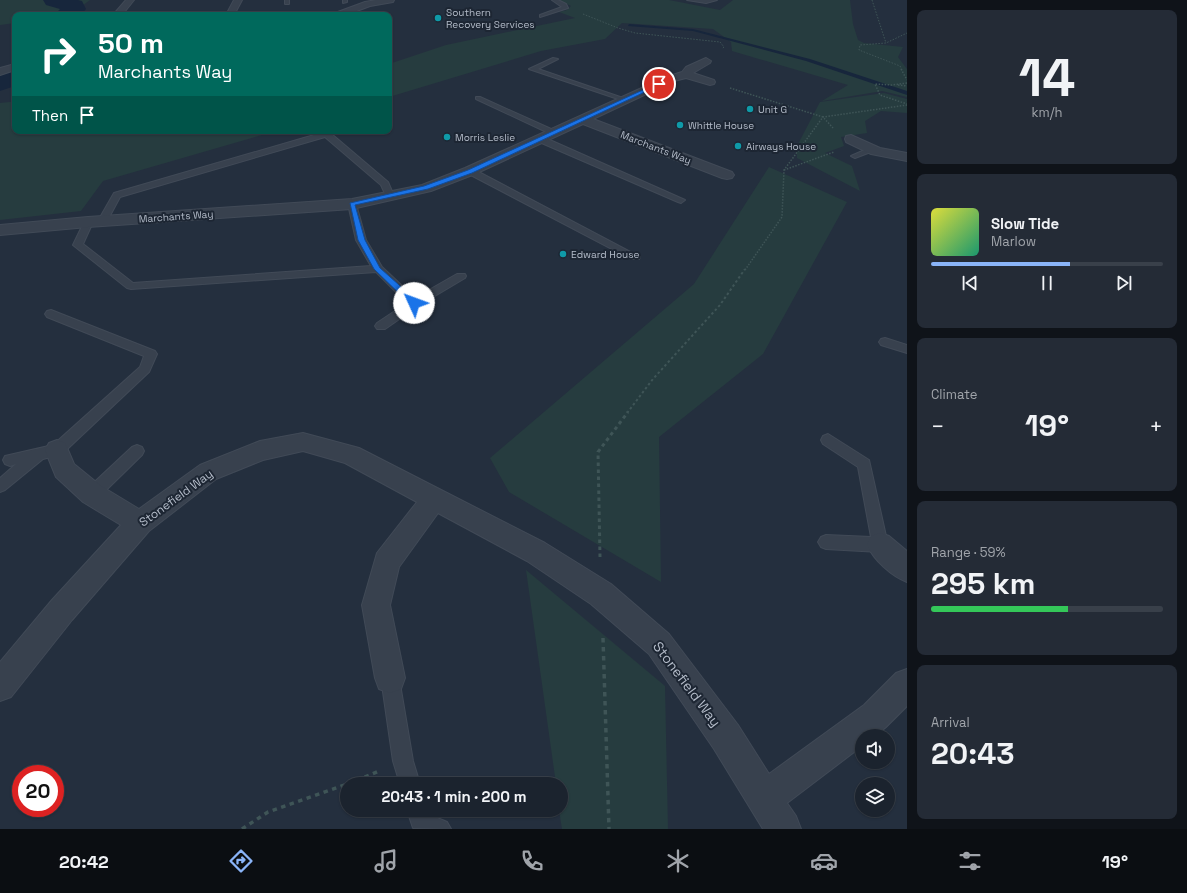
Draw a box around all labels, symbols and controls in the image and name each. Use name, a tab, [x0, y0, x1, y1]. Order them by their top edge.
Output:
place label: Southern Recovery Services	[446, 6, 535, 31]
marker: Southern Recovery Services	[433, 13, 443, 23]
text: 50 m	[98, 25, 164, 61]
icon: right	[32, 28, 84, 80]
text: 14	[1019, 45, 1075, 111]
text: Marchants Way	[98, 60, 232, 83]
pin	[642, 67, 676, 101]
icon: arrive	[648, 73, 670, 95]
place label: Unit G	[758, 103, 787, 116]
icon: arrive	[76, 104, 98, 126]
marker: Unit G	[745, 104, 755, 114]
text: km/h	[1032, 104, 1062, 121]
text: Then	[32, 106, 68, 125]
place label: Whittle House	[688, 119, 754, 132]
marker: Whittle House	[675, 120, 685, 130]
street label: Marchants Way	[619, 128, 693, 167]
place label: Morris Leslie	[455, 131, 515, 144]
marker: Morris Leslie	[442, 132, 452, 142]
place label: Airways House	[746, 140, 816, 153]
marker: Airways House	[733, 141, 743, 151]
street label: Marchants Way	[138, 207, 214, 226]
text: Slow Tide	[991, 214, 1059, 233]
text: Marlow	[991, 233, 1036, 250]
place label: Edward House	[571, 248, 639, 261]
marker: Edward House	[558, 249, 568, 259]
icon: previous	[959, 272, 981, 294]
icon: pause	[1036, 272, 1058, 294]
icon: next	[1113, 272, 1135, 294]
position arrow	[393, 282, 435, 324]
text: Climate	[931, 386, 977, 403]
text: 19°	[1025, 406, 1069, 445]
text: −	[931, 412, 945, 440]
text: +	[1149, 412, 1163, 440]
street label: Stonefield Way	[136, 466, 216, 530]
text: Range · 59%	[931, 544, 1006, 561]
text: 295 km	[931, 564, 1035, 603]
street label: Stonefield Way	[649, 638, 725, 730]
text: Arrival	[931, 714, 970, 731]
map controls	[855, 729, 895, 817]
button: sound	[855, 729, 895, 769]
text: 20:43	[931, 734, 1015, 773]
speed limit sign: 20	[12, 765, 64, 817]
button: layers	[855, 777, 895, 817]
text: 20:43 · 1 min · 200 m	[381, 787, 527, 806]
icon: directions	[227, 847, 255, 875]
icon: music	[372, 847, 400, 875]
icon: phone	[518, 847, 546, 875]
icon: climate	[664, 847, 692, 875]
icon: car	[810, 847, 838, 875]
icon: filters	[956, 847, 984, 875]
text: 20:42	[59, 850, 109, 873]
text: 19°	[1102, 850, 1128, 873]

